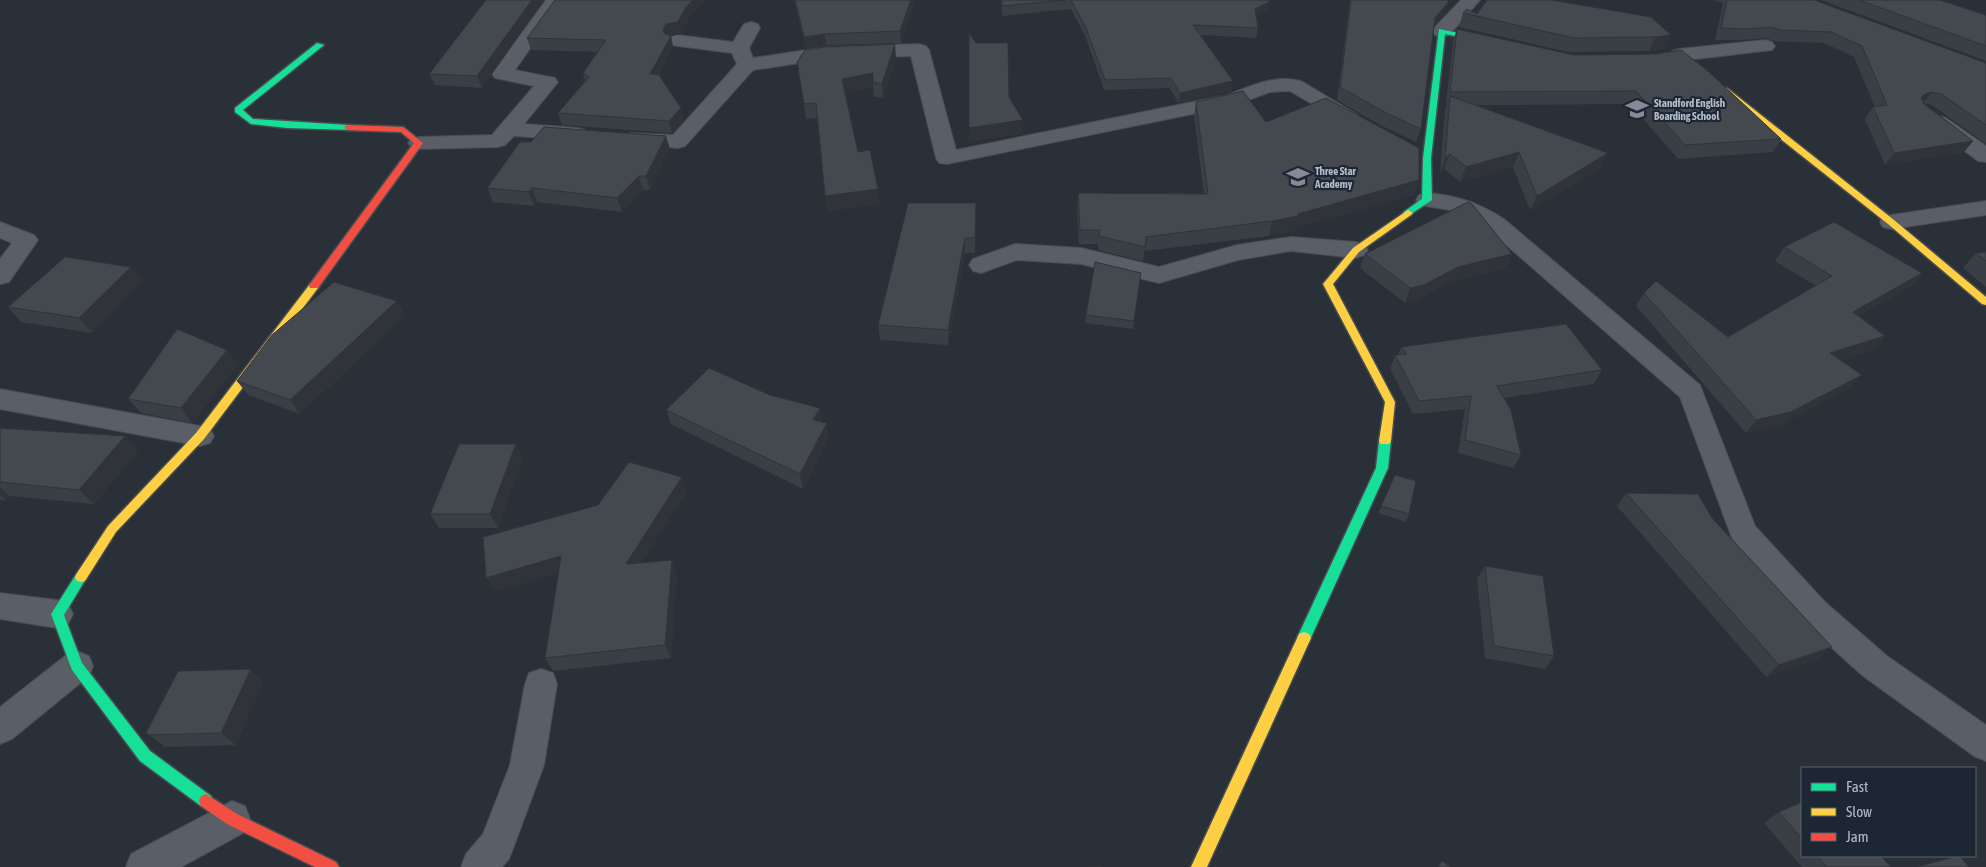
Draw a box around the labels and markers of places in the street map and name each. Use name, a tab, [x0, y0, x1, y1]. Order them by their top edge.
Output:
school or university icon: Standford English Boarding School	[1624, 96, 1650, 122]
place label: Standford English Boarding School	[1654, 97, 1725, 122]
school or university icon: Three Star Academy	[1285, 164, 1311, 190]
place label: Three Star Academy	[1314, 165, 1357, 190]

